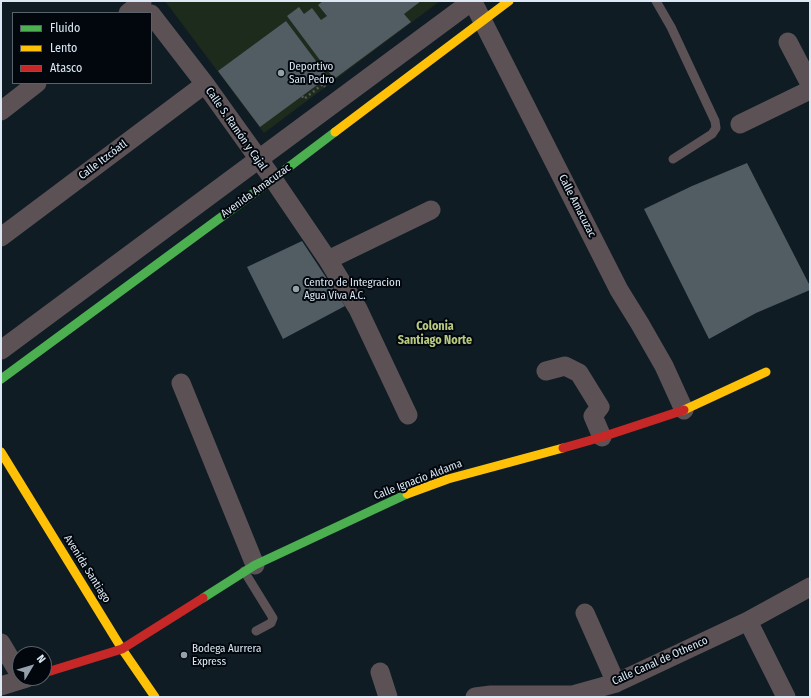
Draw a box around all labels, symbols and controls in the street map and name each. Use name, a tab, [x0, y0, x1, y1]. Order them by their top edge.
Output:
legend	[12, 12, 152, 84]
text: Fluido	[50, 21, 80, 35]
text: Lento	[50, 41, 77, 55]
place label: Deportivo San Pedro	[289, 60, 334, 86]
text: Atasco	[50, 61, 82, 75]
marker: Deportivo San Pedro	[276, 68, 286, 78]
street label: Calle S. Ramón y Cajal	[202, 85, 270, 173]
street label: Calle Itzcóatl	[76, 138, 130, 182]
street label: Avenida Amacuzac	[219, 161, 293, 221]
street label: Calle Amacuzac	[555, 172, 599, 240]
place label: Centro de Integracion Agua Viva A.C.	[304, 276, 401, 302]
marker: Centro de Integracion Agua Viva A.C.	[291, 284, 301, 294]
district label: Colonia Santiago Norte	[398, 320, 472, 348]
street label: Calle Ignacio Aldama	[372, 457, 464, 503]
street label: Avenida Santiago	[61, 533, 113, 605]
street label: Calle Canal de Othenco	[610, 634, 710, 688]
place label: Bodega Aurrera Express	[192, 642, 261, 668]
north arrow	[12, 646, 52, 686]
marker: Bodega Aurrera Express	[179, 650, 189, 660]
text: N	[34, 652, 48, 666]

